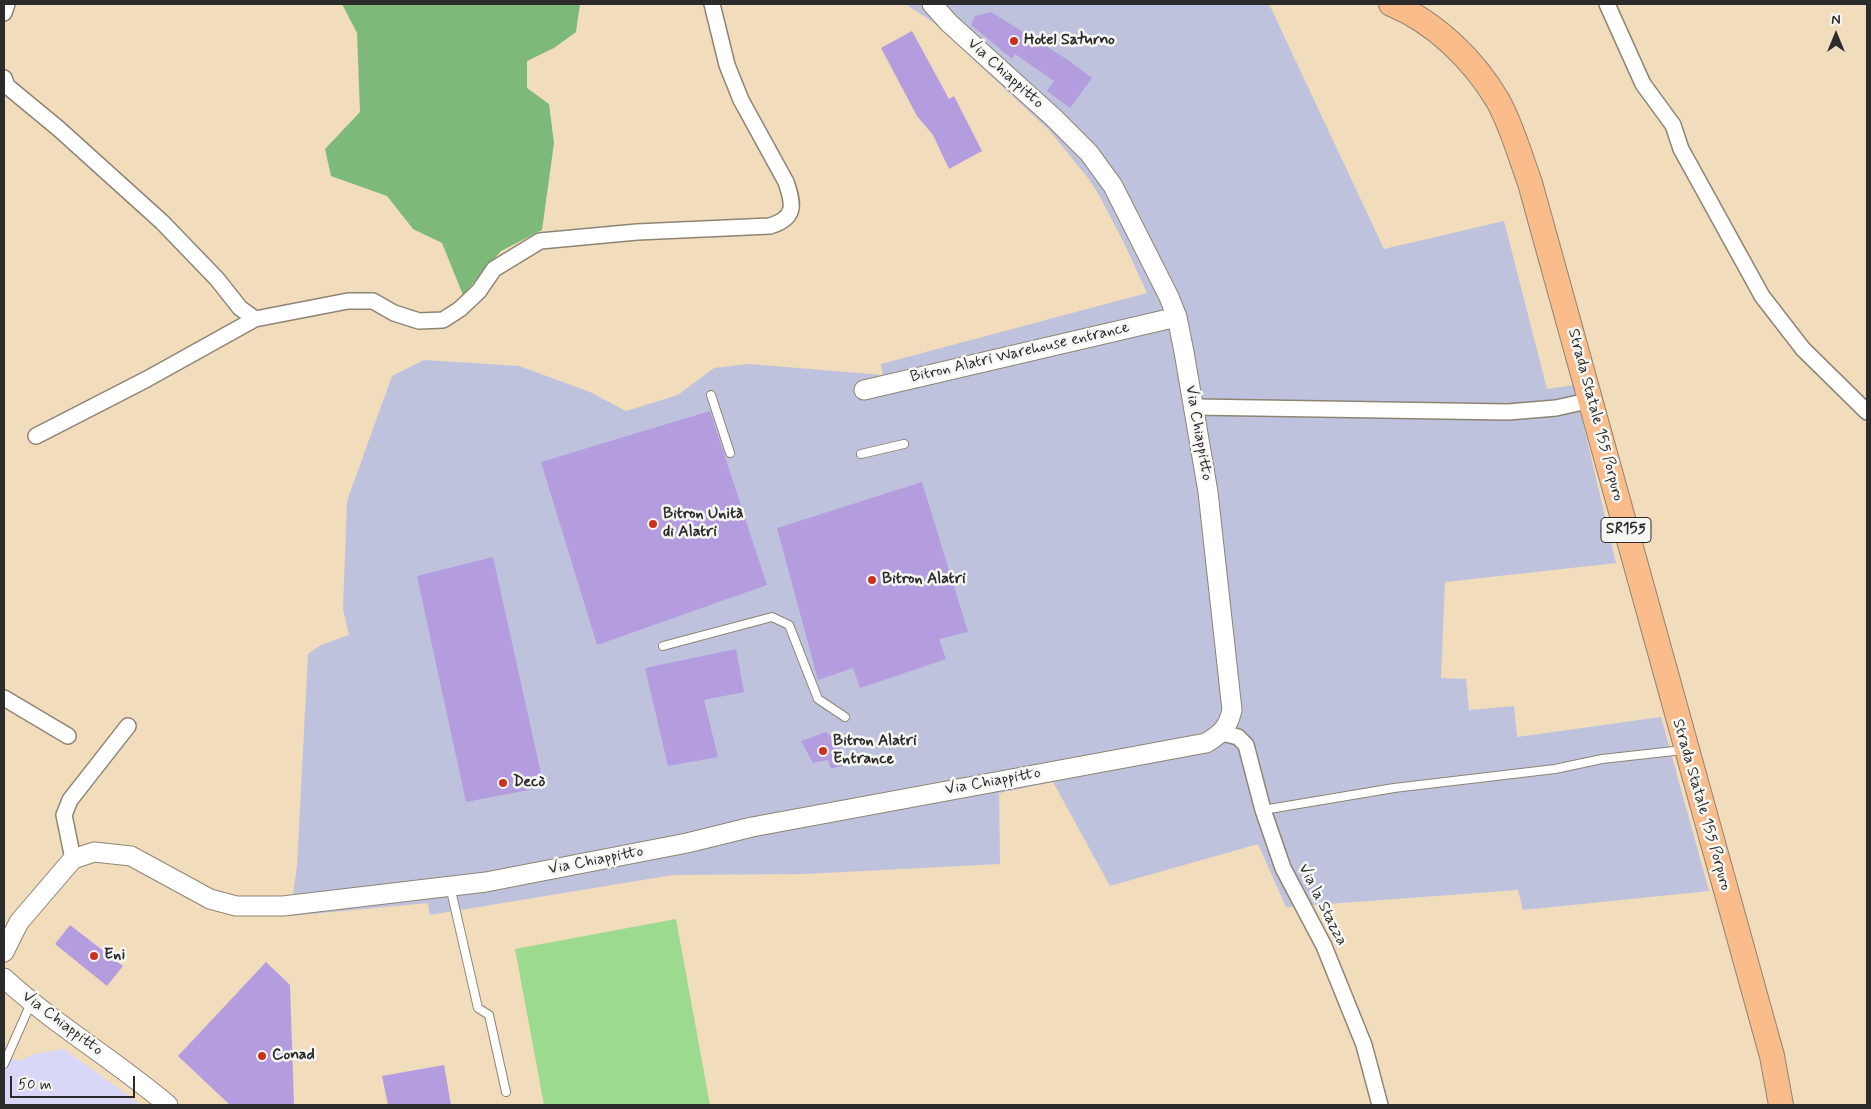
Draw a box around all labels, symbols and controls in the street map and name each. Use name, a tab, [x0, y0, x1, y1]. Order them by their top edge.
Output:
north arrow	[1811, 10, 1861, 60]
text: N	[1831, 11, 1841, 29]
place label: Hotel Saturno	[1024, 31, 1115, 51]
street label: Via Chiappitto	[963, 35, 1047, 113]
marker: Hotel Saturno	[1008, 35, 1020, 47]
street label: Bitron Alatri Warehouse entrance	[909, 318, 1131, 388]
street label: Strada Statale 155 Porpuro	[1563, 327, 1627, 503]
street label: Via Chiappitto	[1180, 384, 1216, 482]
place label: Bitron Unità di Alatri	[663, 505, 744, 543]
marker: Bitron Unità di Alatri	[647, 518, 659, 530]
road number: SR155	[1601, 518, 1651, 542]
place label: Bitron Alatri	[882, 570, 966, 590]
marker: Bitron Alatri	[866, 574, 878, 586]
street label: Strada Statale 155 Porpuro	[1667, 717, 1735, 893]
place label: Bitron Alatri Entrance	[833, 732, 917, 770]
marker: Bitron Alatri Entrance	[817, 745, 829, 757]
street label: Via Chiappitto	[944, 764, 1042, 800]
place label: Decò	[513, 773, 545, 793]
marker: Decò	[497, 777, 509, 789]
street label: Via Chiappitto	[547, 842, 645, 880]
street label: Via la Stazza	[1293, 861, 1351, 949]
place label: Eni	[104, 946, 125, 966]
marker: Eni	[88, 950, 100, 962]
street label: Via Chiappitto	[18, 987, 106, 1061]
place label: Conad	[272, 1046, 315, 1066]
marker: Conad	[256, 1050, 268, 1062]
scale bar	[12, 1066, 138, 1098]
text: 50 m	[18, 1075, 52, 1095]

